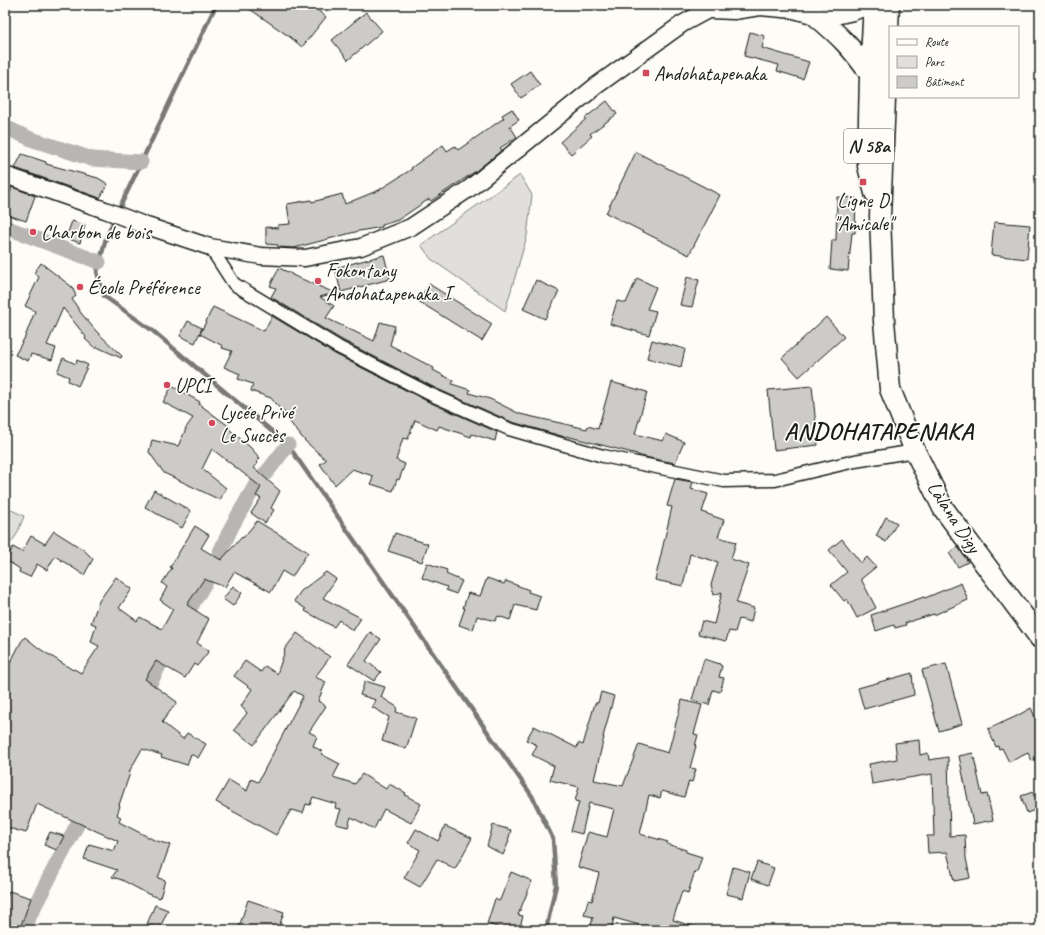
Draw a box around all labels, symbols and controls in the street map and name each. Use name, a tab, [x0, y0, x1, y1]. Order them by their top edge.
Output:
legend	[889, 26, 1019, 98]
text: Route	[925, 34, 949, 50]
text: Parc	[925, 54, 945, 70]
place label: Andohatapenaka	[654, 61, 768, 86]
marker: Andohatapenaka	[641, 68, 651, 78]
text: Bâtiment	[925, 74, 964, 90]
road number: N 58a	[844, 129, 894, 163]
marker: Ligne D "Amicale"	[858, 177, 868, 187]
place label: Ligne D "Amicale"	[833, 188, 897, 236]
place label: Charbon de bois	[41, 220, 153, 245]
marker: Charbon de bois	[28, 227, 38, 237]
place label: Fokontany Andohatapenaka I	[326, 258, 456, 306]
place label: École Préférence	[88, 275, 201, 300]
marker: Fokontany Andohatapenaka I	[313, 276, 323, 286]
marker: École Préférence	[75, 282, 85, 292]
place label: UPCI	[175, 373, 216, 398]
marker: UPCI	[162, 380, 172, 390]
place label: Lycée Privé Le Succès	[220, 400, 297, 448]
district label: ANDOHATAPENAKA	[784, 416, 975, 446]
marker: Lycée Privé Le Succès	[207, 418, 217, 428]
street label: Làlana Digy	[922, 476, 988, 559]

